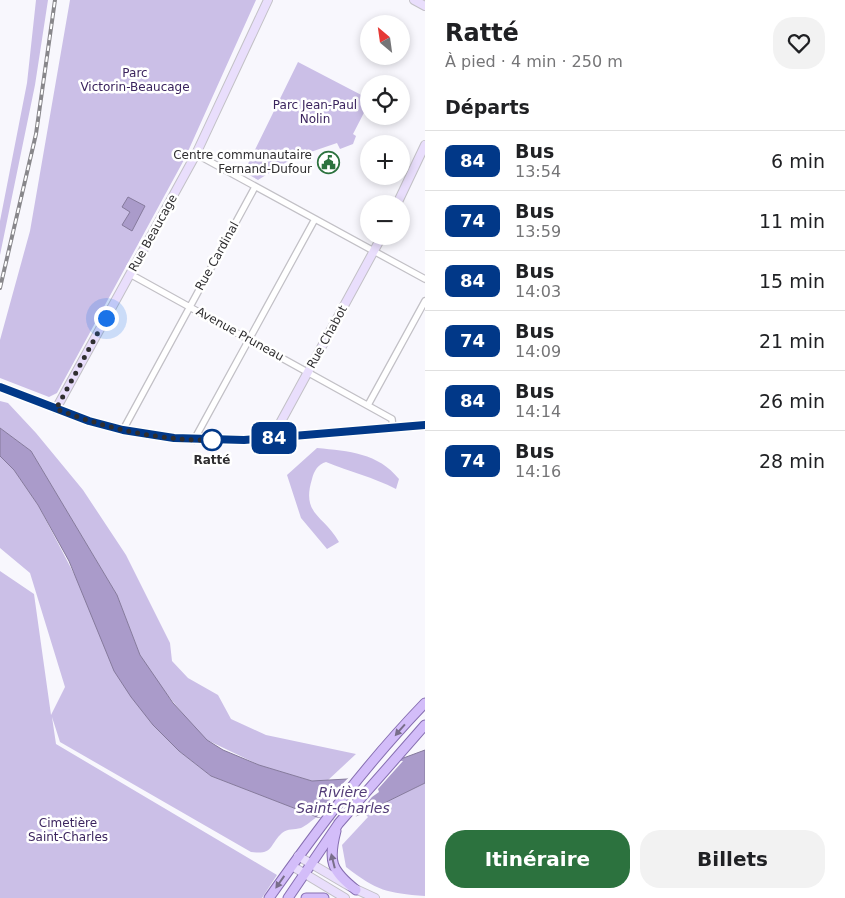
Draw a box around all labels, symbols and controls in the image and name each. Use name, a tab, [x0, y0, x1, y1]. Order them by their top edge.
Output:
north arrow	[360, 15, 410, 65]
map controls	[360, 15, 410, 245]
button: heart	[773, 17, 825, 69]
text: Ratté	[445, 19, 519, 47]
text: À pied · 4 min · 250 m	[445, 52, 623, 71]
park label: Parc Victorin-Beaucage	[80, 66, 190, 94]
button: locate	[360, 75, 410, 125]
text: Départs	[445, 96, 530, 118]
park label: Parc Jean-Paul Nolin	[273, 98, 357, 126]
button: +	[360, 135, 410, 185]
text: Bus	[515, 140, 554, 162]
place label: Centre communautaire Fernand-Dufour	[173, 148, 312, 176]
public building icon: Centre communautaire Fernand-Dufour	[316, 150, 340, 174]
text: 84	[460, 150, 485, 171]
text: 6 min	[771, 150, 825, 172]
text: 13:54	[515, 162, 561, 181]
street label: Rue Beaucage	[126, 192, 180, 274]
button: −	[360, 195, 410, 245]
text: Bus	[515, 200, 554, 222]
text: 74	[460, 210, 485, 231]
text: 11 min	[759, 210, 825, 232]
street label: Rue Cardinal	[192, 219, 242, 293]
text: 13:59	[515, 222, 561, 241]
text: Bus	[515, 260, 554, 282]
text: 84	[460, 270, 485, 291]
text: 15 min	[759, 270, 825, 292]
text: 14:03	[515, 282, 561, 301]
street label: Rue Chabot	[304, 303, 350, 371]
street label: Avenue Pruneau	[194, 304, 286, 364]
your location	[94, 306, 119, 331]
text: Bus	[515, 320, 554, 342]
text: 74	[460, 330, 485, 351]
text: 21 min	[759, 330, 825, 352]
text: 14:09	[515, 342, 561, 361]
text: Bus	[515, 380, 554, 402]
text: 84	[460, 390, 485, 411]
text: 26 min	[759, 390, 825, 412]
text: 14:14	[515, 402, 561, 421]
line badge: 84	[252, 422, 296, 454]
text: 84	[261, 427, 287, 448]
marker: Ratté	[201, 429, 223, 451]
text: Bus	[515, 440, 554, 462]
text: 74	[460, 450, 485, 471]
text: 28 min	[759, 450, 825, 472]
place label: Ratté	[194, 453, 230, 467]
text: 14:16	[515, 462, 561, 481]
one-way arrow	[395, 723, 406, 736]
water label: Rivière Saint-Charles	[296, 784, 390, 816]
park label: Cimetière Saint-Charles	[28, 816, 108, 844]
button: Itinéraire	[445, 830, 630, 888]
button: Billets	[640, 830, 825, 888]
one-way arrow	[329, 853, 337, 868]
one-way arrow	[275, 875, 285, 889]

